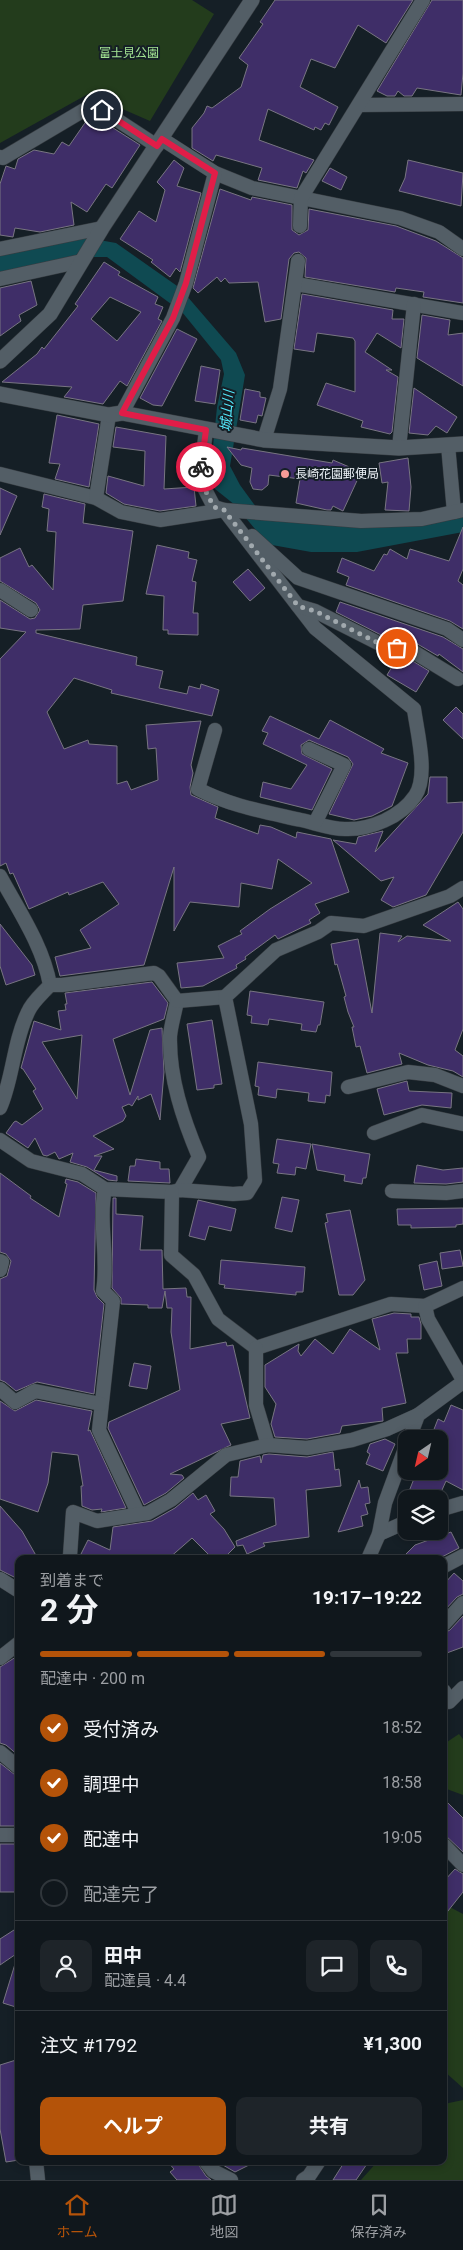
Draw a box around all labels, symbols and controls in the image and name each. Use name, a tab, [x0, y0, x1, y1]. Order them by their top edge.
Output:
park label: 富士見公園	[99, 46, 159, 60]
pin	[81, 89, 123, 131]
icon: home	[88, 96, 116, 124]
water label: 城山川	[217, 387, 237, 433]
courier	[176, 442, 226, 492]
icon: bike	[187, 453, 215, 481]
place label: 長崎花園郵便局	[295, 467, 379, 481]
marker: 長崎花園郵便局	[279, 468, 291, 480]
pin	[376, 627, 418, 669]
icon: bag	[383, 634, 411, 662]
north arrow	[398, 1430, 448, 1480]
map controls	[398, 1430, 448, 1540]
button: layers	[398, 1490, 448, 1540]
text: 到着まで	[40, 1571, 104, 1590]
text: 19:17–19:22	[312, 1586, 422, 1609]
text: 2 分	[40, 1591, 98, 1629]
text: 配達中 · 200 m	[40, 1669, 145, 1688]
icon: check	[40, 1714, 68, 1742]
text: 受付済み	[83, 1718, 159, 1741]
text: 18:52	[382, 1718, 422, 1737]
icon: check	[40, 1769, 68, 1797]
text: 調理中	[83, 1773, 140, 1796]
text: 18:58	[382, 1773, 422, 1792]
icon: check	[40, 1824, 68, 1852]
text: 配達中	[83, 1828, 140, 1851]
text: 19:05	[382, 1828, 422, 1847]
text: 配達完了	[83, 1883, 159, 1906]
button: person	[40, 1940, 92, 1992]
button: chat	[306, 1940, 358, 1992]
button: phone	[370, 1940, 422, 1992]
text: 田中	[104, 1944, 142, 1967]
text: 配達員 · 4.4	[104, 1971, 186, 1990]
text: ¥1,300	[364, 2032, 422, 2055]
text: 注文 #1792	[40, 2034, 137, 2057]
button: ヘルプ	[40, 2097, 226, 2155]
button: 共有	[236, 2097, 422, 2155]
tab: ホーム	[56, 2191, 98, 2241]
tab: 地図	[210, 2191, 238, 2241]
tab: 保存済み	[351, 2191, 407, 2241]

